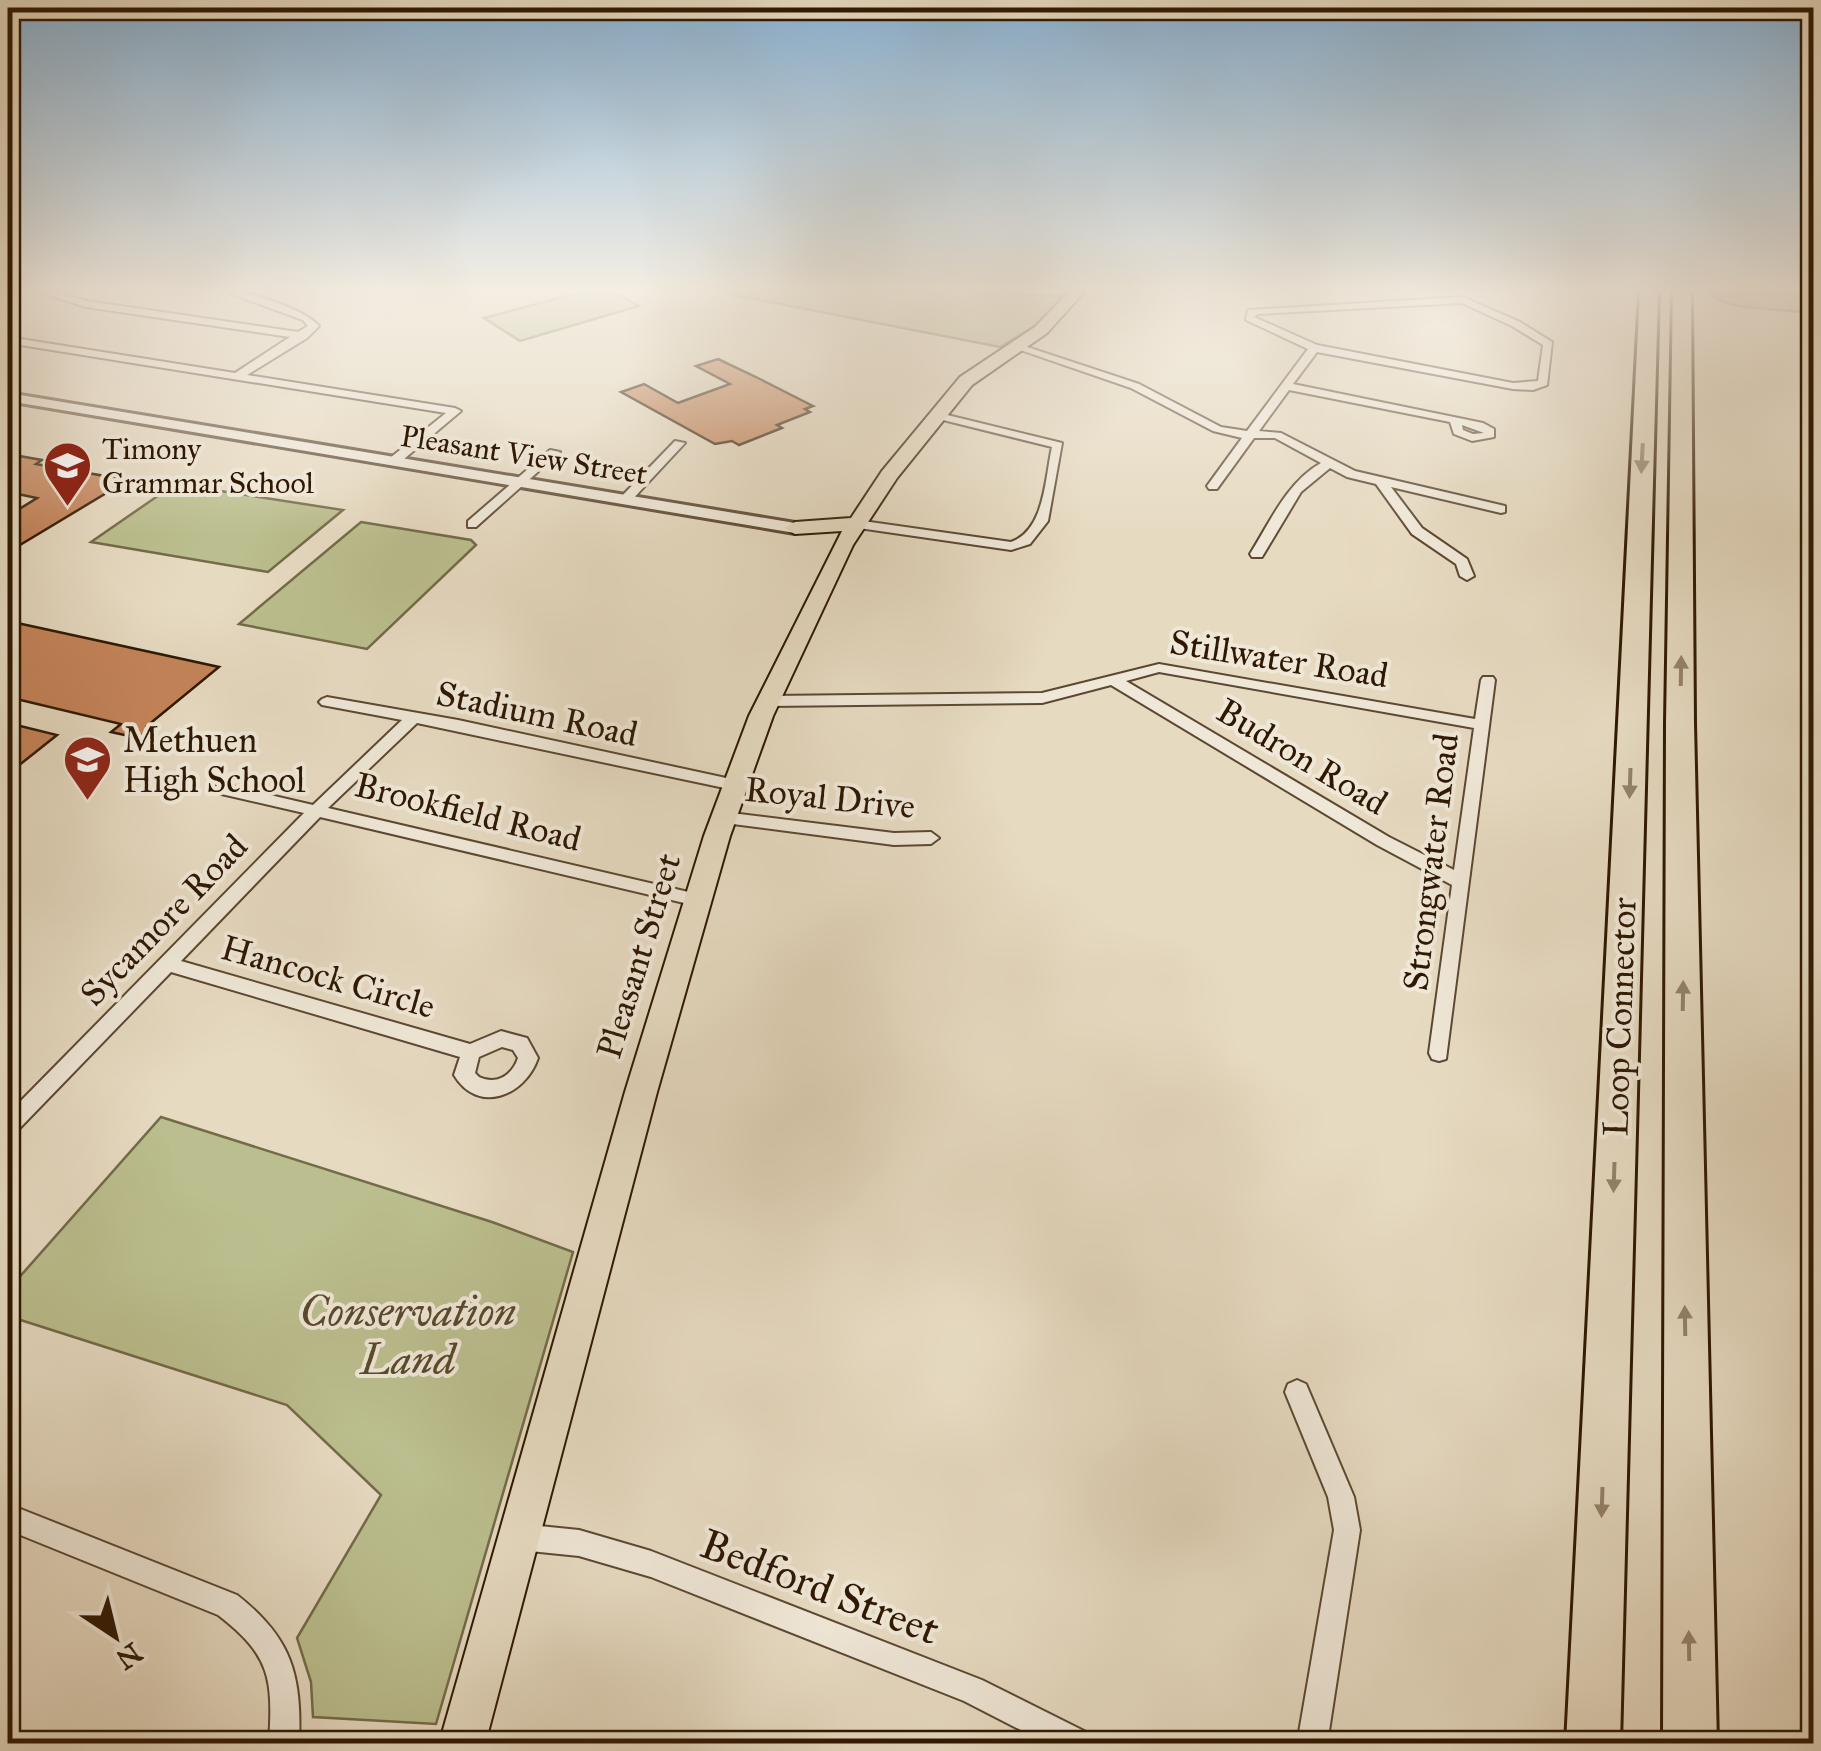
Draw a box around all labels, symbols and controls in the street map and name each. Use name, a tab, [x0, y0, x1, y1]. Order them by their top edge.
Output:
street label: Pleasant View Street	[398, 418, 650, 492]
place label: Timony Grammar School	[102, 431, 315, 501]
school or university icon: Timony Grammar School	[41, 440, 93, 508]
one-way arrow	[1634, 442, 1650, 474]
street label: Stillwater Road	[1167, 621, 1392, 698]
one-way arrow	[1673, 655, 1689, 687]
street label: Stadium Road	[433, 672, 642, 756]
street label: Budron Road	[1209, 689, 1395, 825]
place label: Methuen High School	[123, 719, 306, 802]
street label: Strongwater Road	[1394, 730, 1468, 993]
school or university icon: Methuen High School	[62, 734, 114, 802]
street label: Brookfield Road	[350, 763, 586, 861]
one-way arrow	[1621, 767, 1637, 799]
street label: Royal Drive	[743, 768, 917, 828]
street label: Sycamore Road	[71, 825, 257, 1015]
street label: Pleasant Street	[587, 848, 691, 1064]
street label: Loop Connector	[1594, 896, 1646, 1137]
street label: Hancock Circle	[216, 926, 440, 1028]
one-way arrow	[1675, 980, 1691, 1012]
one-way arrow	[1606, 1162, 1622, 1194]
park label: Conservation Land	[300, 1286, 516, 1386]
one-way arrow	[1677, 1305, 1693, 1337]
one-way arrow	[1594, 1487, 1610, 1519]
street label: Bedford Street	[693, 1518, 947, 1656]
north arrow	[65, 1586, 165, 1686]
one-way arrow	[1681, 1630, 1697, 1662]
text: N	[109, 1635, 149, 1677]

